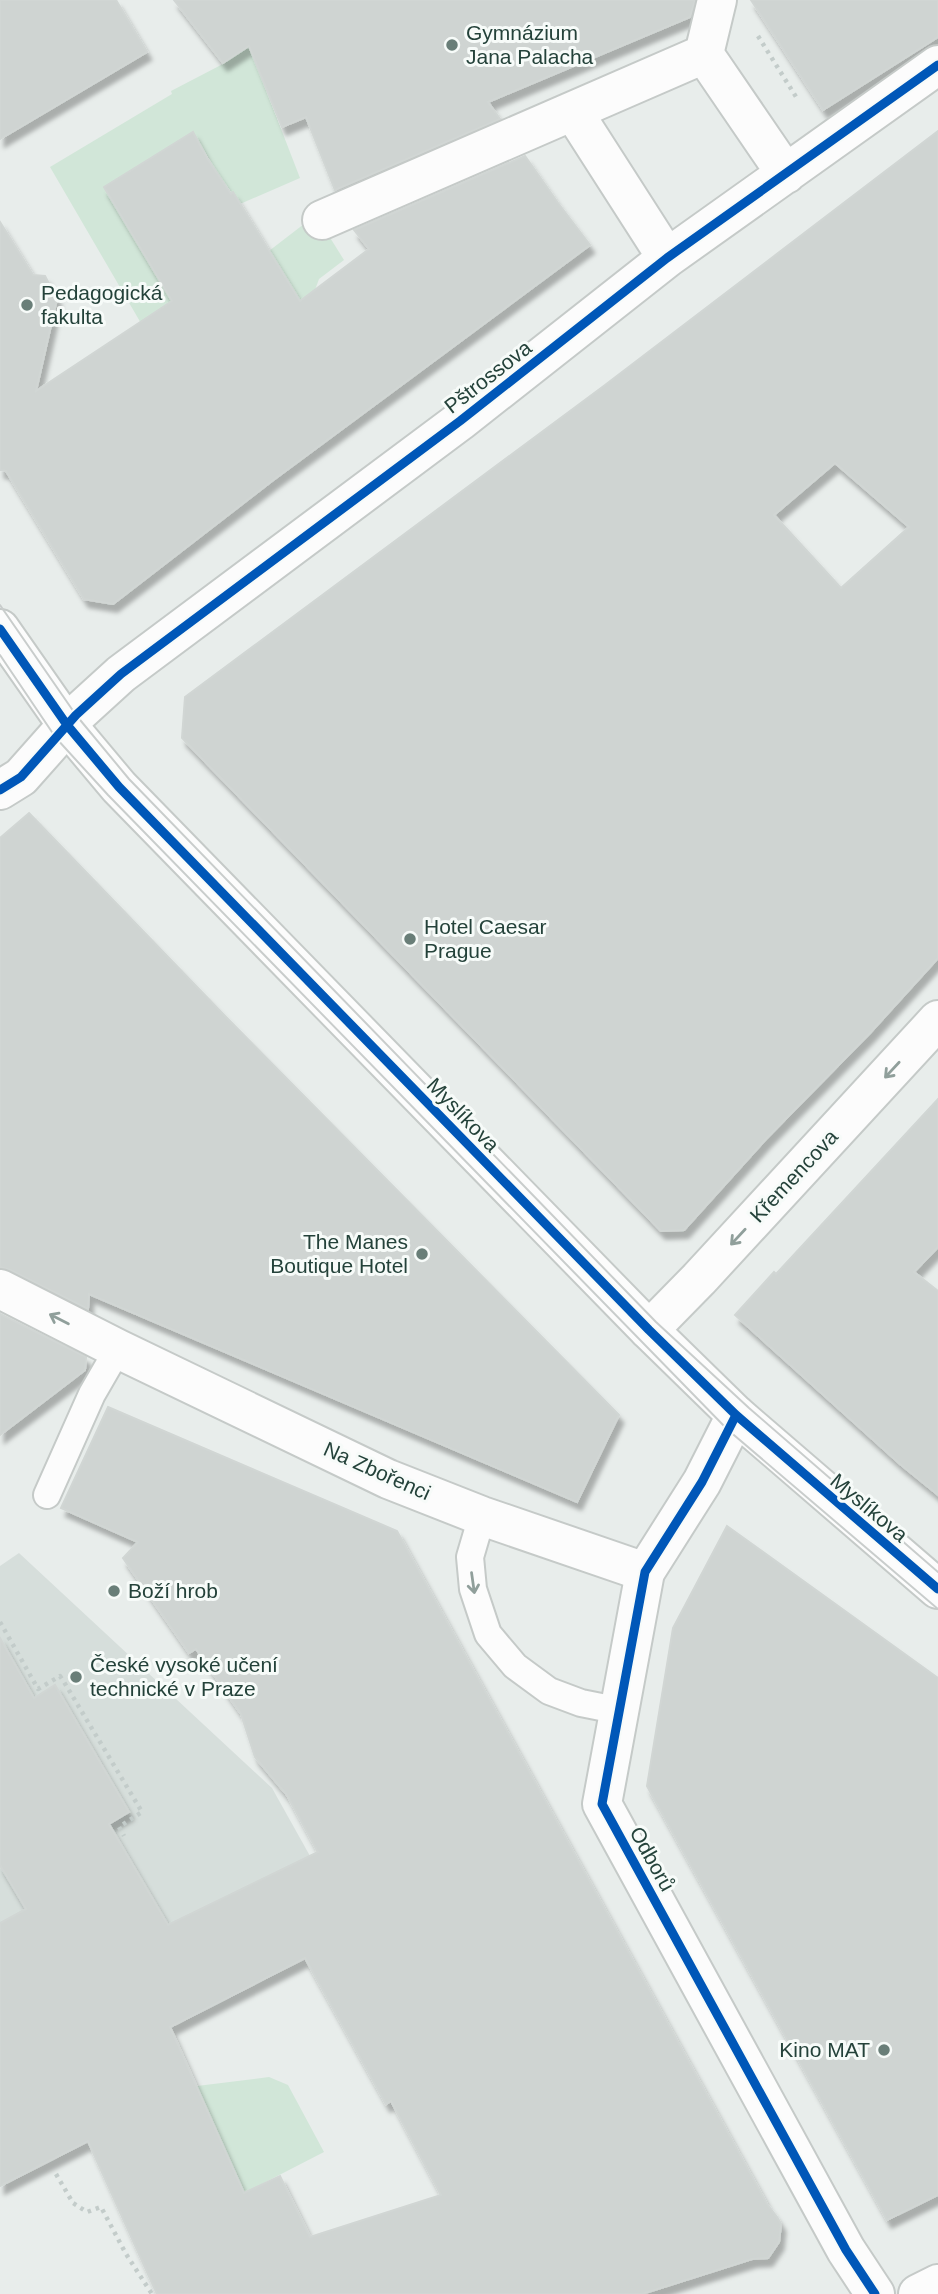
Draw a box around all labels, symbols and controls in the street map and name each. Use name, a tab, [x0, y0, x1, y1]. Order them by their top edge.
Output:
place label: Gymnázium Jana Palacha	[466, 21, 594, 68]
marker: Gymnázium Jana Palacha	[444, 37, 460, 53]
place label: Pedagogická fakulta	[41, 281, 163, 328]
marker: Pedagogická fakulta	[19, 297, 35, 313]
street label: Pštrossova	[440, 335, 536, 418]
place label: Hotel Caesar Prague	[424, 915, 547, 962]
marker: Hotel Caesar Prague	[402, 931, 418, 947]
one-way arrow	[883, 1061, 900, 1078]
street label: Myslíkova	[423, 1073, 504, 1156]
street label: Křemencova	[745, 1124, 842, 1227]
one-way arrow	[729, 1228, 746, 1245]
place label: The Manes Boutique Hotel	[270, 1230, 408, 1277]
marker: The Manes Boutique Hotel	[414, 1246, 430, 1262]
one-way arrow	[49, 1312, 70, 1326]
street label: Na Zbořenci	[320, 1437, 434, 1504]
street label: Myslíkova	[826, 1469, 913, 1547]
one-way arrow	[467, 1571, 480, 1594]
place label: Boží hrob	[128, 1579, 218, 1602]
marker: Boží hrob	[106, 1583, 122, 1599]
place label: České vysoké učení technické v Praze	[90, 1653, 278, 1700]
marker: České vysoké učení technické v Praze	[68, 1669, 84, 1685]
street label: Odborů	[625, 1823, 679, 1895]
place label: Kino MAT	[779, 2038, 870, 2061]
marker: Kino MAT	[876, 2042, 892, 2058]

